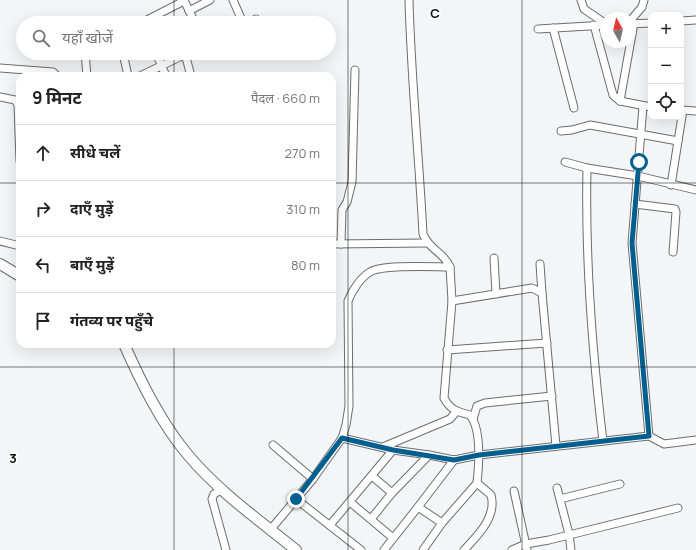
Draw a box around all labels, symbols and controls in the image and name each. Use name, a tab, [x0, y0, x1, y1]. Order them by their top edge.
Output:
text: C	[430, 4, 440, 22]
north arrow	[600, 12, 636, 48]
map controls	[648, 12, 684, 120]
button: +	[648, 12, 684, 48]
search box	[16, 16, 336, 60]
icon: search	[30, 27, 52, 49]
text: यहाँ खोजें	[62, 27, 113, 48]
button: −	[648, 48, 684, 84]
button: locate	[648, 84, 684, 120]
text: 9 मिनट	[32, 86, 82, 109]
text: पैदल · 660 m	[251, 89, 320, 107]
icon: ahead	[32, 142, 54, 164]
text: सीधे चलें	[70, 142, 120, 163]
text: 270 m	[285, 144, 320, 162]
route start	[630, 153, 648, 171]
icon: right	[32, 198, 54, 220]
text: दाएँ मुड़ें	[70, 198, 113, 219]
text: 310 m	[286, 200, 320, 218]
icon: left	[32, 254, 54, 276]
text: बाएँ मुड़ें	[70, 254, 114, 275]
text: 80 m	[291, 256, 320, 274]
icon: arrive	[32, 310, 54, 332]
text: गंतव्य पर पहुँचे	[70, 310, 153, 331]
text: 3	[9, 449, 17, 467]
route end	[287, 490, 305, 508]

